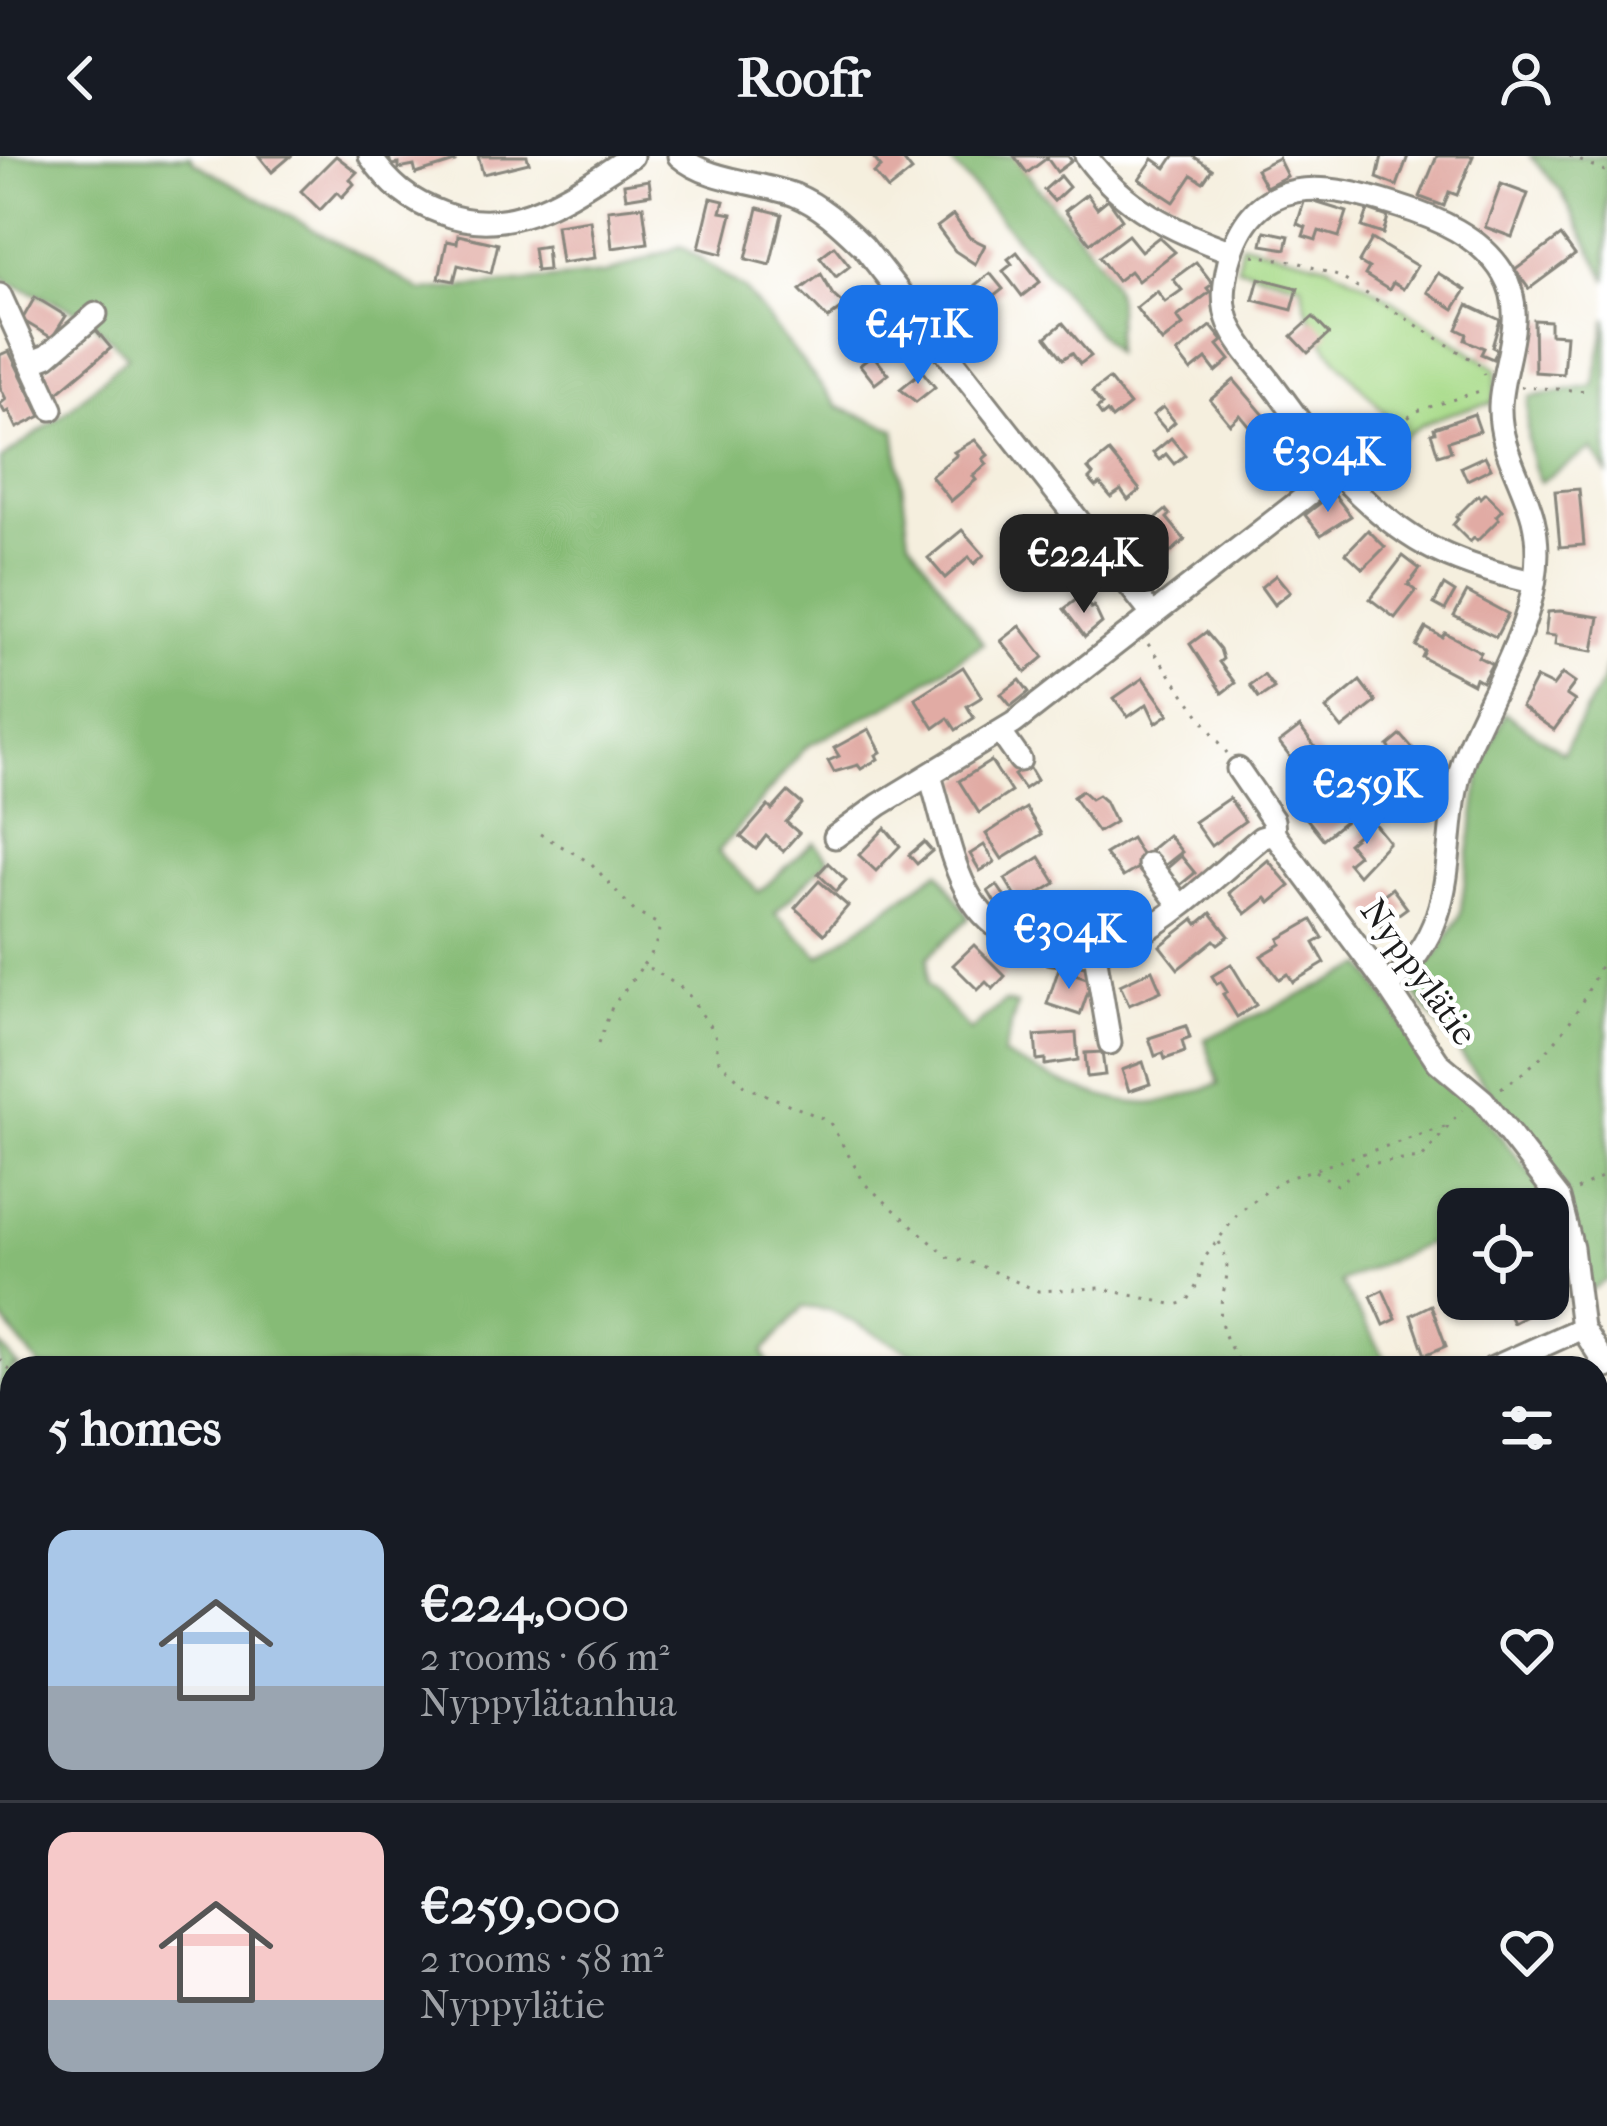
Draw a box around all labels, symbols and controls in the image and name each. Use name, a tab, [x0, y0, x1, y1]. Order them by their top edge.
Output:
icon: back	[48, 45, 114, 111]
icon: person	[1493, 45, 1559, 111]
text: Roofr	[737, 47, 870, 110]
pin: €471K	[834, 285, 1002, 387]
text: €471K	[865, 301, 971, 347]
pin: €304K	[1244, 413, 1412, 515]
text: €304K	[1272, 429, 1384, 475]
pin: €224K	[1000, 514, 1168, 616]
text: €224K	[1027, 530, 1141, 576]
pin: €259K	[1283, 745, 1451, 847]
text: €259K	[1313, 761, 1421, 807]
pin: €304K	[985, 890, 1153, 992]
street label: Nyppylätie	[1352, 891, 1486, 1053]
text: €304K	[1013, 906, 1125, 952]
map controls	[1437, 1188, 1569, 1320]
button: locate	[1437, 1188, 1569, 1320]
icon: filters	[1494, 1395, 1560, 1461]
text: 5 homes	[48, 1398, 221, 1458]
text: €224,000	[420, 1574, 629, 1634]
icon: home	[144, 1578, 288, 1722]
icon: heart	[1494, 1617, 1560, 1683]
text: 2 rooms · 66 m²	[420, 1634, 670, 1680]
text: Nyppylätanhua	[420, 1680, 676, 1726]
text: €259,000	[420, 1876, 620, 1936]
icon: home	[144, 1880, 288, 2024]
icon: heart	[1494, 1919, 1560, 1985]
text: 2 rooms · 58 m²	[420, 1936, 664, 1982]
text: Nyppylätie	[420, 1982, 605, 2028]

